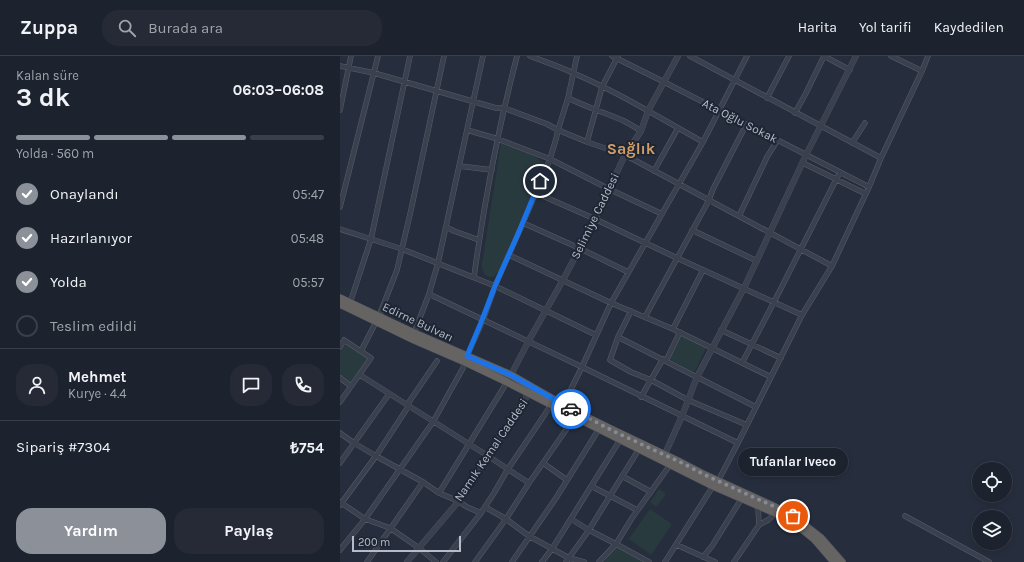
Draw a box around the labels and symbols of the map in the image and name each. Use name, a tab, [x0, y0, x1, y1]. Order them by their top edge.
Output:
street label: Ata Oğlu Sokak	[700, 96, 780, 146]
district label: Sağlık	[607, 139, 656, 158]
pin	[523, 164, 557, 198]
street label: Selimiye Caddesi	[568, 171, 622, 261]
street label: Edirne Bulvarı	[380, 299, 456, 345]
courier	[551, 389, 591, 429]
street label: Namık Kemal Caddesi	[451, 396, 531, 504]
callout: Tufanlar Iveco	[738, 448, 848, 476]
pin	[776, 499, 810, 533]
scale bar	[352, 534, 461, 553]

